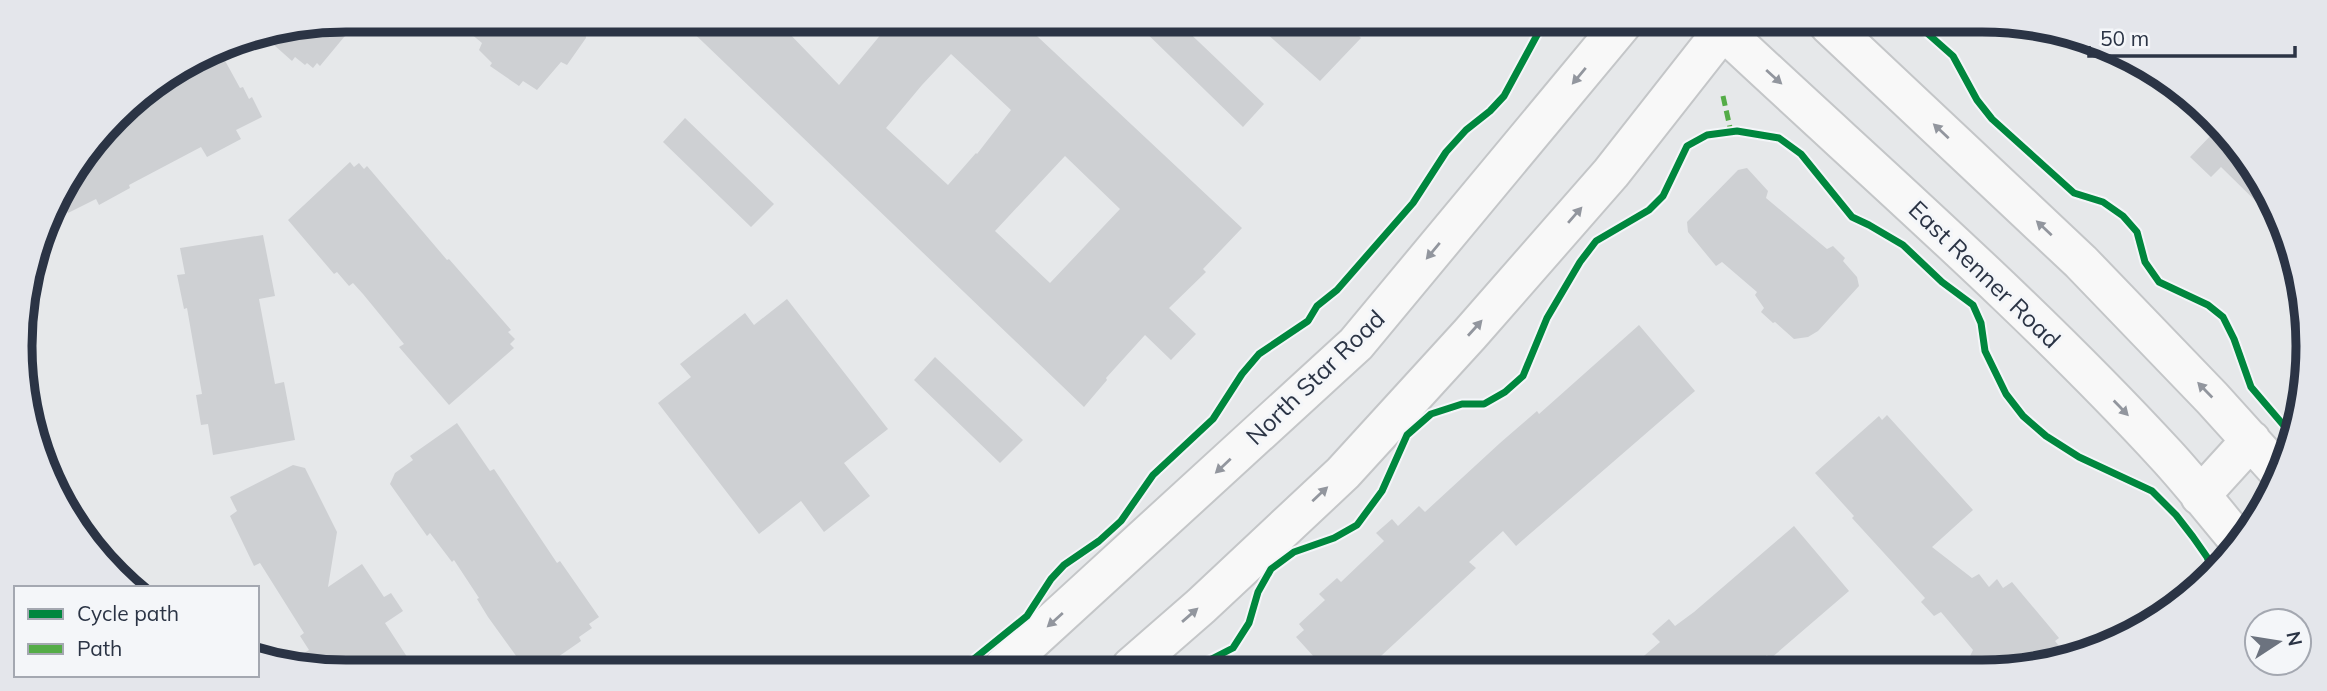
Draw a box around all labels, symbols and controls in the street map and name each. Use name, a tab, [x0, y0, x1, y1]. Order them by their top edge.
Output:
scale bar	[2089, 14, 2296, 58]
text: 50 m	[2100, 25, 2149, 51]
one-way arrow	[1571, 67, 1586, 85]
one-way arrow	[1765, 69, 1782, 85]
one-way arrow	[1933, 123, 1950, 139]
street label: East Renner Road	[1903, 194, 2067, 354]
one-way arrow	[1567, 206, 1582, 223]
one-way arrow	[2035, 220, 2053, 236]
one-way arrow	[1426, 243, 1441, 260]
street label: North Star Road	[1239, 303, 1391, 451]
one-way arrow	[1467, 319, 1483, 337]
one-way arrow	[2196, 381, 2213, 398]
one-way arrow	[2112, 399, 2128, 416]
one-way arrow	[1214, 458, 1232, 474]
one-way arrow	[1311, 487, 1328, 503]
legend	[14, 586, 259, 677]
text: Cycle path	[77, 600, 179, 626]
one-way arrow	[1181, 607, 1199, 623]
north arrow	[2243, 607, 2313, 677]
one-way arrow	[1047, 611, 1064, 627]
text: N	[2281, 629, 2308, 648]
text: Path	[77, 635, 122, 661]

